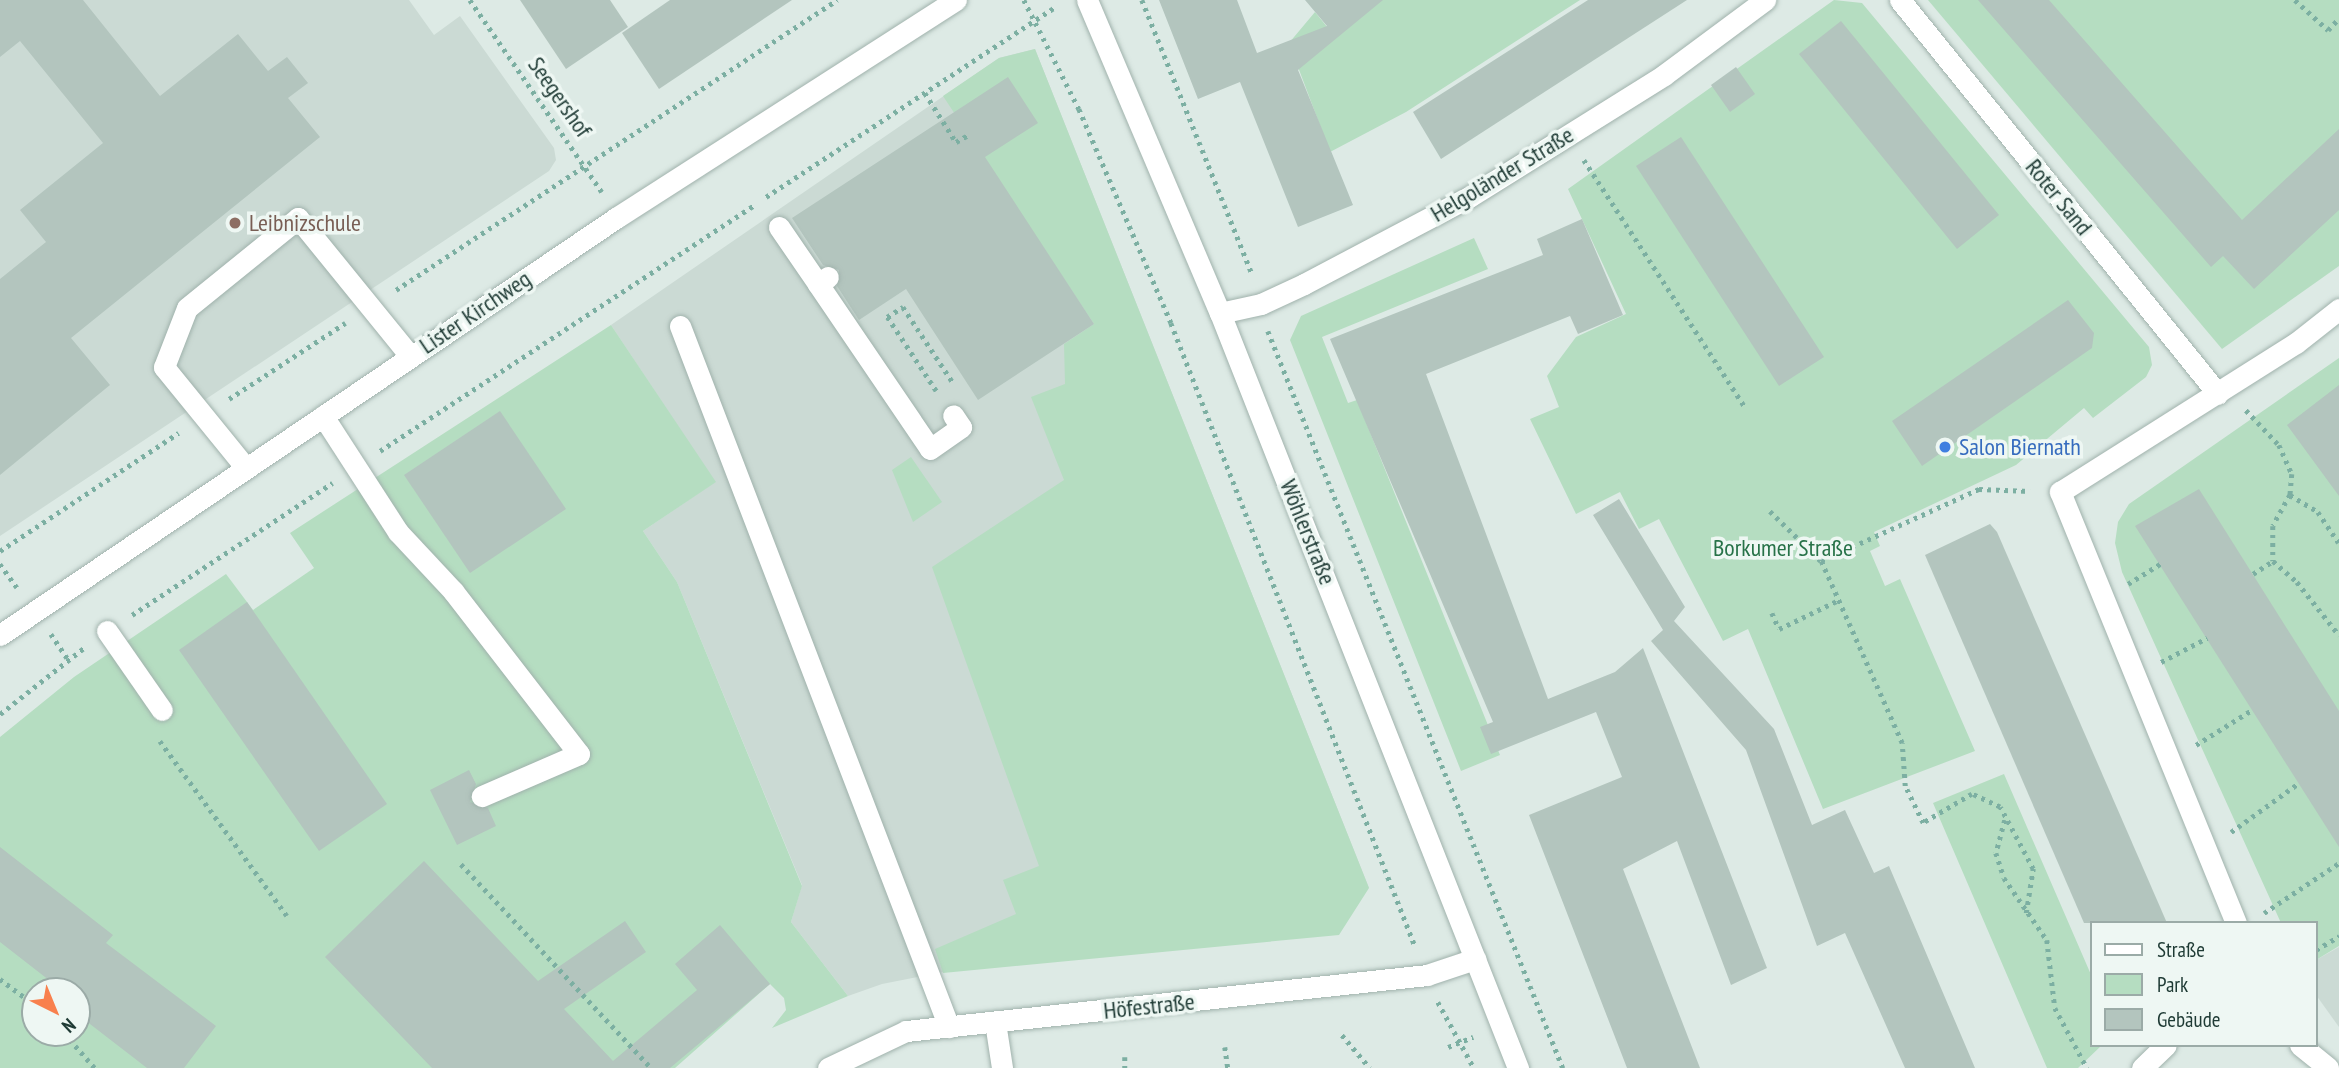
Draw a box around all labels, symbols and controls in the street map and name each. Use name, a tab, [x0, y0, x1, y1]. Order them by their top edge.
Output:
street label: Seegershof	[522, 51, 598, 143]
street label: Helgoländer Straße	[1425, 120, 1579, 228]
street label: Roter Sand	[2020, 153, 2098, 241]
place label: Leibnizschule	[249, 209, 361, 237]
marker: Leibnizschule	[227, 215, 243, 231]
street label: Lister Kirchweg	[414, 264, 536, 360]
place label: Salon Biernath	[1959, 433, 2081, 461]
marker: Salon Biernath	[1937, 439, 1953, 455]
street label: Wöhlerstraße	[1274, 475, 1342, 589]
park label: Borkumer Straße	[1713, 534, 1853, 562]
legend	[2090, 921, 2318, 1047]
text: Straße	[2157, 936, 2205, 963]
text: Park	[2157, 971, 2188, 998]
north arrow	[21, 977, 91, 1047]
street label: Höfestraße	[1102, 987, 1196, 1025]
text: Gebäude	[2157, 1006, 2220, 1033]
text: N	[57, 1014, 81, 1038]

